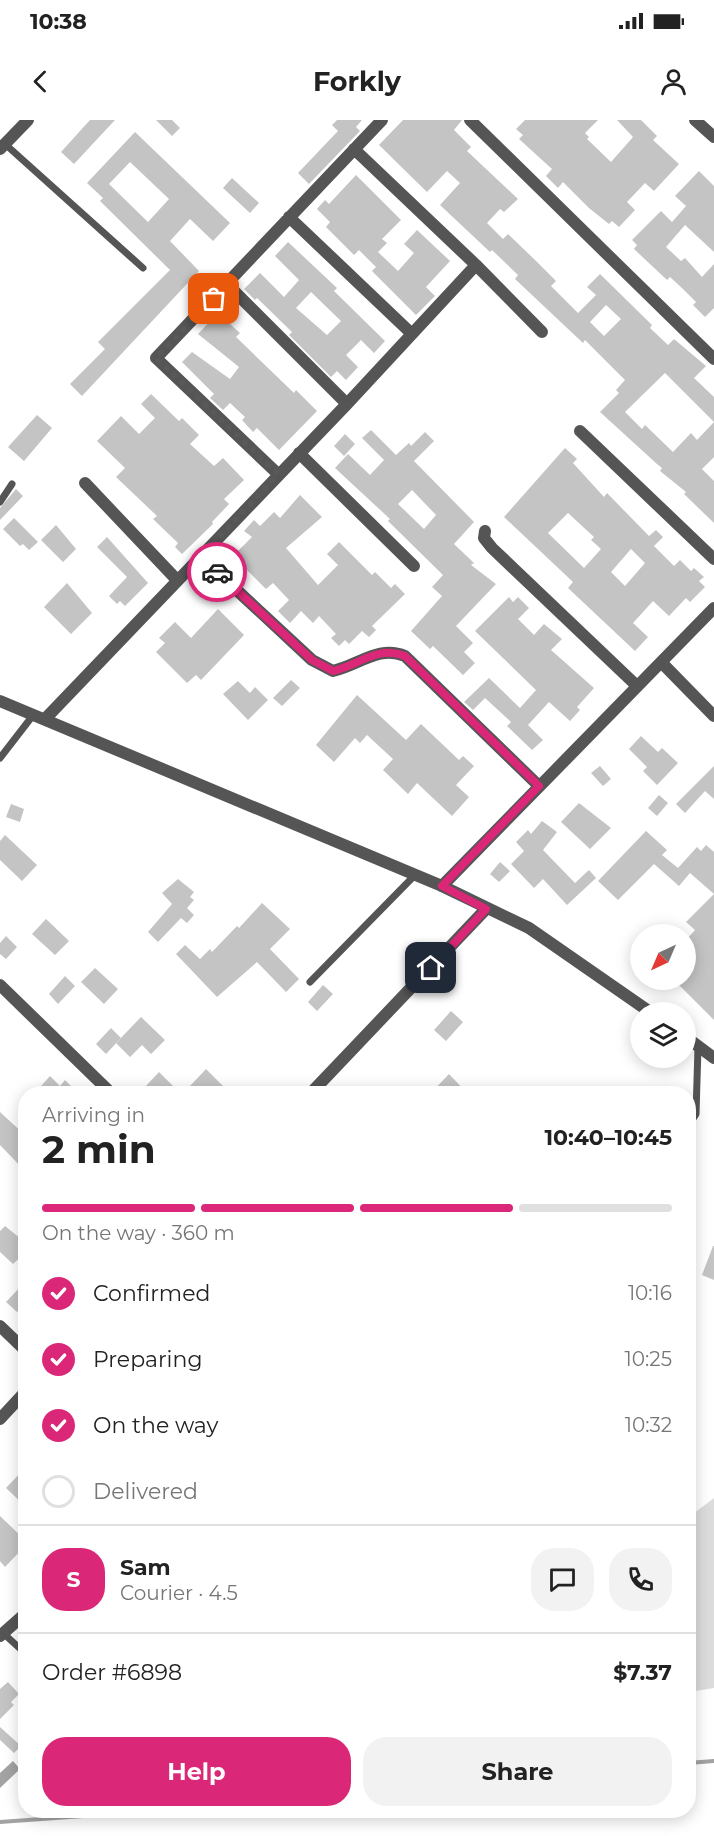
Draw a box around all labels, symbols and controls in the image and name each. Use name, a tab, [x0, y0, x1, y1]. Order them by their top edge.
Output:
text: 10:38	[30, 8, 87, 35]
icon: back	[24, 65, 57, 98]
text: Forkly	[313, 65, 401, 98]
icon: person	[657, 65, 690, 98]
pin	[188, 273, 239, 324]
icon: bag	[197, 282, 230, 315]
courier	[187, 542, 247, 602]
icon: car	[201, 556, 234, 589]
north arrow	[630, 924, 696, 990]
map controls	[630, 924, 696, 1068]
pin	[405, 942, 456, 993]
icon: home	[414, 951, 447, 984]
button: layers	[630, 1002, 696, 1068]
text: Arriving in	[42, 1103, 145, 1127]
text: 10:40–10:45	[544, 1124, 672, 1151]
text: 2 min	[42, 1125, 156, 1173]
text: On the way · 360 m	[42, 1221, 235, 1245]
icon: check	[42, 1277, 75, 1310]
text: Confirmed	[93, 1280, 210, 1307]
text: 10:16	[628, 1281, 672, 1305]
icon: check	[42, 1343, 75, 1376]
text: Preparing	[93, 1346, 202, 1373]
text: 10:25	[625, 1347, 672, 1371]
icon: check	[42, 1409, 75, 1442]
text: On the way	[93, 1412, 218, 1439]
text: 10:32	[625, 1413, 672, 1437]
text: Delivered	[93, 1478, 198, 1505]
button: chat	[531, 1548, 594, 1611]
button: phone	[609, 1548, 672, 1611]
text: Sam	[120, 1554, 171, 1581]
text: S	[66, 1566, 81, 1593]
text: Courier · 4.5	[120, 1581, 238, 1605]
text: Order #6898	[42, 1659, 182, 1686]
text: $7.37	[613, 1659, 672, 1686]
button: Help	[42, 1737, 351, 1806]
button: Share	[363, 1737, 672, 1806]

